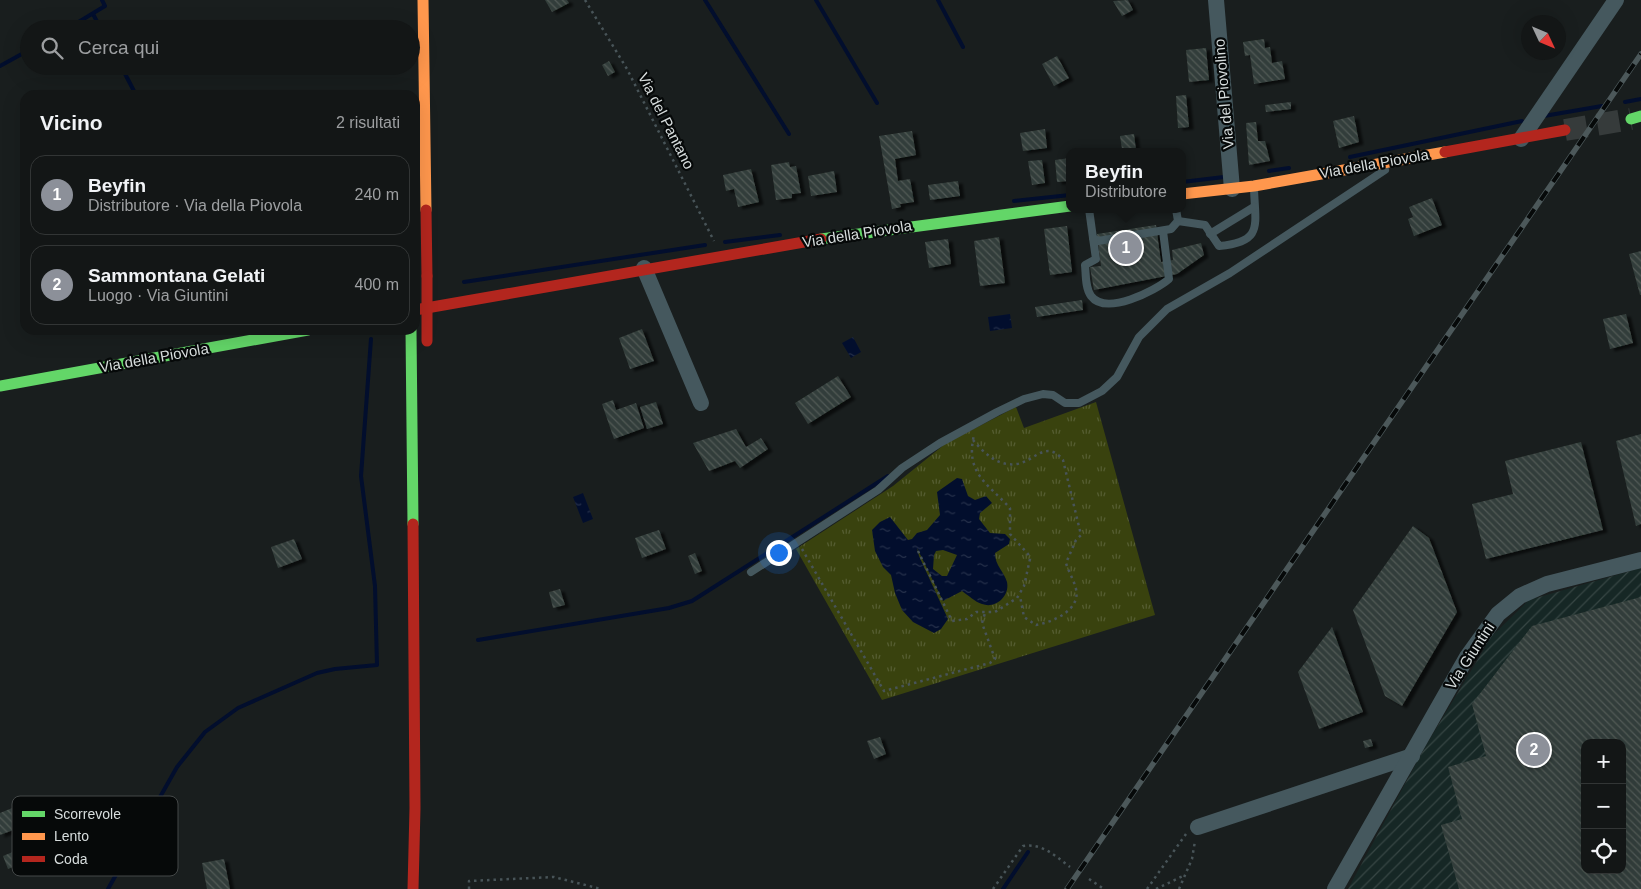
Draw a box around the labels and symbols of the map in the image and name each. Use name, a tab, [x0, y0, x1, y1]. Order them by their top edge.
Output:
north arrow	[1521, 15, 1566, 60]
street label: Via del Piovolino	[1210, 38, 1237, 150]
street label: Via del Pantano	[635, 70, 698, 172]
street label: Via della Piovola	[1318, 145, 1431, 181]
street label: Via della Piovola	[801, 216, 914, 251]
pin: 1	[1110, 229, 1142, 267]
street label: Via della Piovola	[98, 339, 211, 375]
your location	[766, 540, 792, 566]
street label: Via Giuntini	[1442, 619, 1498, 692]
pin: 2	[1518, 731, 1550, 769]
legend	[12, 796, 178, 876]
text: Scorrevole	[54, 806, 121, 822]
text: Lento	[54, 828, 89, 844]
text: Coda	[54, 851, 88, 867]

